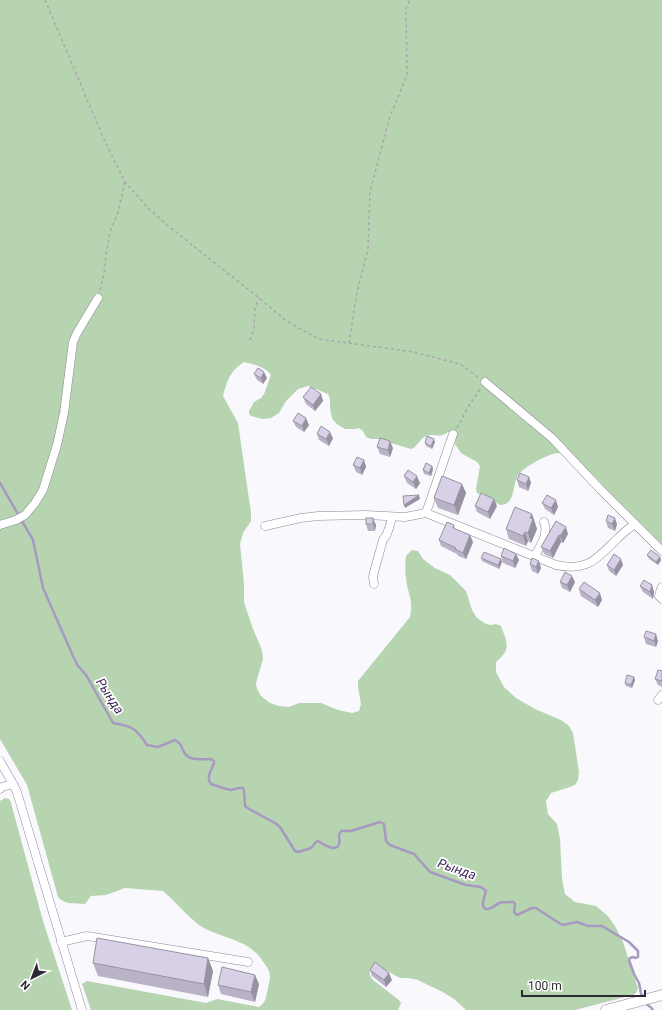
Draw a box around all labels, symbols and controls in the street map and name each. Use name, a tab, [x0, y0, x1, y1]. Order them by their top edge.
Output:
water label: Рында	[93, 675, 127, 717]
water label: Рында	[436, 855, 478, 883]
north arrow	[12, 958, 52, 998]
scale bar	[522, 972, 645, 998]
text: N	[18, 977, 33, 992]
text: 100 m	[528, 979, 562, 993]

